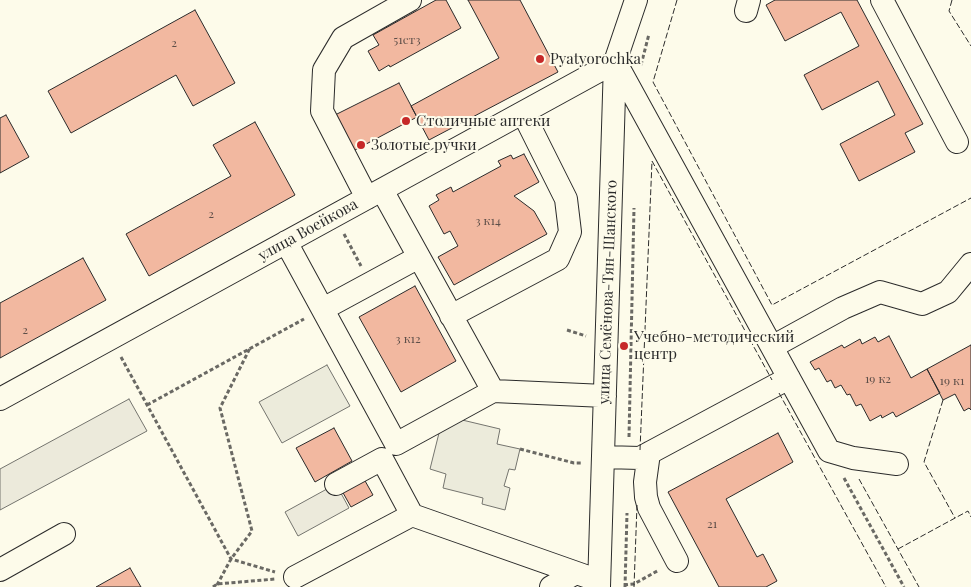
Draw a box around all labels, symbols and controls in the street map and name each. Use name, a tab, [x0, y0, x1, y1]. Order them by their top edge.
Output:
house number: 51ст3	[393, 33, 421, 47]
house number: 2	[171, 36, 177, 50]
place label: Pyatyorochka	[550, 50, 641, 68]
marker: Pyatyorochka	[534, 53, 546, 65]
place label: Столичные аптеки	[416, 112, 550, 130]
marker: Столичные аптеки	[400, 115, 412, 127]
place label: Золотые ручки	[371, 136, 477, 154]
marker: Золотые ручки	[355, 139, 367, 151]
street label: улица Семёнова-Тян-Шанского	[595, 179, 621, 405]
street label: улица Воейкова	[255, 195, 361, 265]
house number: 2	[208, 207, 214, 221]
house number: 3 к14	[475, 214, 501, 228]
house number: 2	[22, 323, 28, 337]
place label: Учебно-методический центр	[634, 328, 794, 363]
house number: 3 к12	[395, 332, 421, 346]
marker: Учебно-методический центр	[618, 340, 630, 352]
house number: 19 к2	[865, 372, 891, 386]
house number: 19 к1	[940, 374, 964, 388]
house number: 21	[707, 517, 717, 531]

